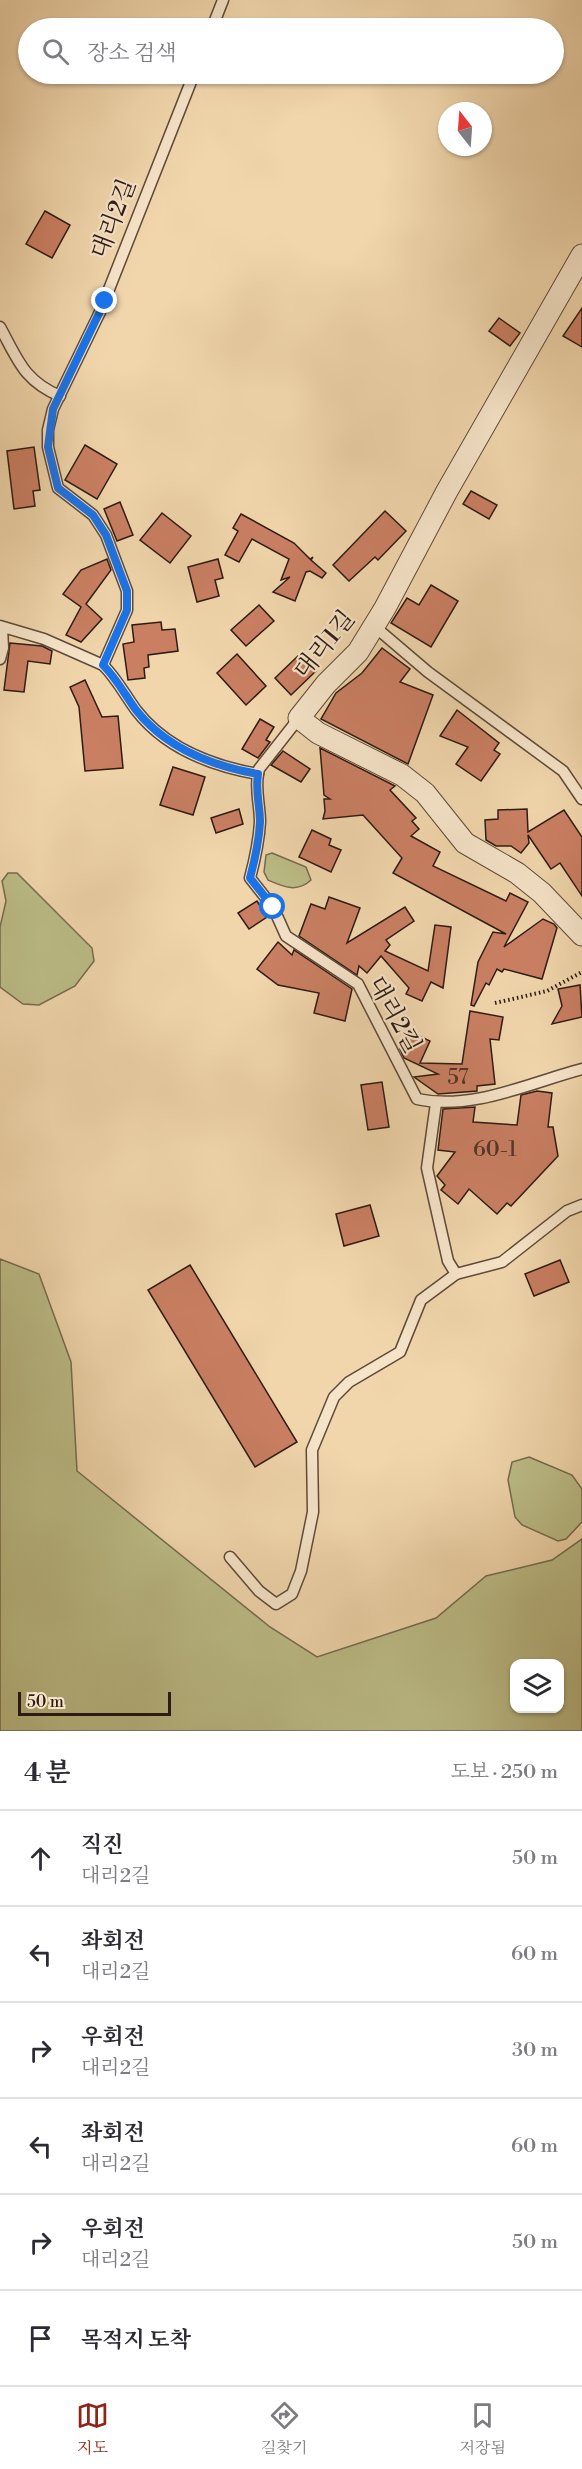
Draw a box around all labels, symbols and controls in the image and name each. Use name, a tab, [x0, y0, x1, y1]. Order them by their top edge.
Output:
search box	[18, 18, 564, 84]
icon: search	[39, 35, 72, 68]
text: 장소 검색	[87, 40, 177, 67]
north arrow	[438, 102, 492, 156]
street label: 대리2길	[85, 175, 143, 263]
route end	[91, 287, 117, 313]
street label: 대리1길	[288, 605, 362, 685]
route start	[259, 893, 285, 919]
street label: 대리2길	[361, 971, 427, 1059]
house number: 57	[447, 1065, 469, 1091]
house number: 60-1	[473, 1137, 517, 1163]
map controls	[510, 1659, 564, 1713]
button: layers	[510, 1659, 564, 1713]
scale bar	[18, 1689, 171, 1716]
text: 50 m	[27, 1692, 64, 1712]
text: 4 분	[24, 1757, 71, 1789]
text: 도보 · 250 m	[450, 1760, 558, 1785]
text: 직진	[81, 1832, 124, 1859]
icon: ahead	[24, 1842, 57, 1875]
text: 50 m	[512, 1846, 558, 1871]
text: 대리2길	[81, 1864, 150, 1889]
text: 좌회전	[81, 1928, 145, 1955]
icon: left	[24, 1938, 57, 1971]
text: 60 m	[511, 1942, 558, 1967]
text: 대리2길	[81, 1960, 150, 1985]
text: 우회전	[81, 2024, 145, 2051]
icon: right	[24, 2034, 57, 2067]
text: 30 m	[512, 2038, 558, 2063]
text: 대리2길	[81, 2056, 150, 2081]
text: 좌회전	[81, 2120, 145, 2147]
icon: left	[24, 2130, 57, 2163]
text: 60 m	[511, 2134, 558, 2159]
text: 대리2길	[81, 2152, 150, 2177]
text: 우회전	[81, 2216, 145, 2243]
icon: right	[24, 2226, 57, 2259]
text: 50 m	[512, 2230, 558, 2255]
text: 대리2길	[81, 2248, 150, 2273]
icon: arrive	[24, 2322, 57, 2355]
text: 목적지 도착	[81, 2327, 191, 2354]
tab: 지도	[76, 2399, 109, 2458]
tab: 길찾기	[261, 2399, 307, 2458]
tab: 저장됨	[460, 2399, 506, 2458]

